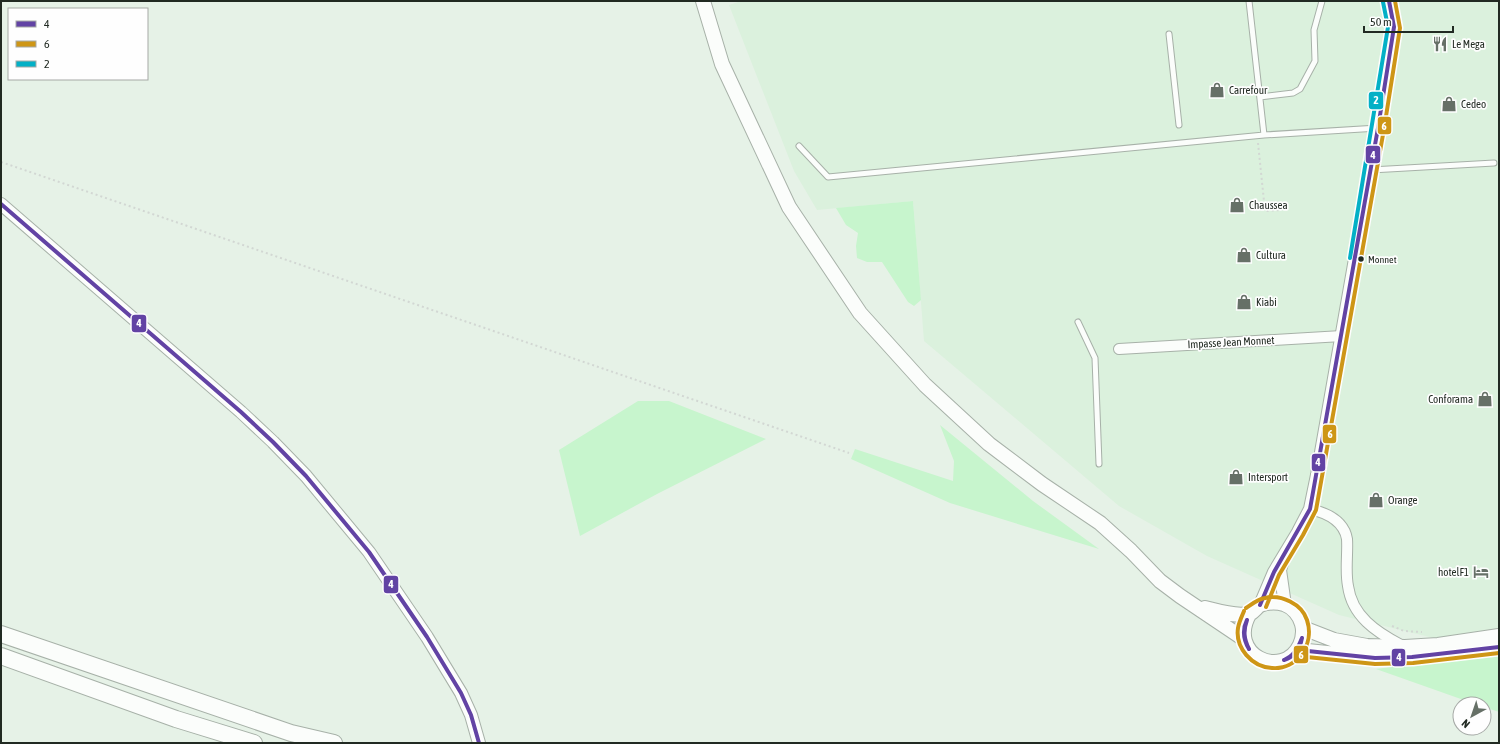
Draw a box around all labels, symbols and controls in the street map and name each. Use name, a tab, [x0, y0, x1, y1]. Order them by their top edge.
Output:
legend	[8, 8, 148, 80]
scale bar	[1364, 8, 1453, 34]
text: 50 m	[1370, 15, 1392, 29]
text: 4	[44, 17, 50, 31]
restaurant icon: Le Mega	[1431, 35, 1449, 53]
text: 6	[44, 37, 50, 51]
place label: Le Mega	[1452, 38, 1485, 50]
text: 2	[44, 57, 50, 71]
shop icon: Carrefour	[1208, 81, 1226, 99]
place label: Carrefour	[1229, 84, 1268, 96]
line badge: 2	[1368, 91, 1384, 110]
text: 2	[1373, 94, 1379, 106]
shop icon: Cedeo	[1440, 95, 1458, 113]
place label: Cedeo	[1461, 98, 1486, 110]
line badge: 6	[1377, 116, 1392, 135]
text: 6	[1381, 120, 1387, 132]
line badge: 4	[1365, 145, 1381, 164]
text: 4	[1369, 149, 1376, 161]
shop icon: Chaussea	[1228, 196, 1246, 214]
place label: Chaussea	[1249, 199, 1288, 211]
shop icon: Cultura	[1235, 246, 1253, 264]
place label: Cultura	[1256, 249, 1286, 261]
marker: Monnet	[1356, 254, 1366, 264]
place label: Monnet	[1368, 254, 1397, 265]
shop icon: Kiabi	[1235, 293, 1253, 311]
place label: Kiabi	[1256, 296, 1277, 308]
line badge: 4	[131, 314, 147, 333]
text: 4	[135, 317, 142, 329]
street label: Impasse Jean Monnet	[1187, 334, 1275, 350]
shop icon: Conforama	[1476, 390, 1494, 408]
place label: Conforama	[1428, 393, 1473, 405]
line badge: 6	[1322, 424, 1337, 444]
text: 6	[1327, 428, 1333, 440]
line badge: 4	[1311, 453, 1326, 472]
text: 4	[1314, 456, 1321, 468]
shop icon: Intersport	[1227, 468, 1245, 486]
place label: Intersport	[1248, 471, 1288, 483]
shop icon: Orange	[1367, 491, 1385, 509]
place label: Orange	[1388, 494, 1417, 506]
hotel icon: hotelF1	[1472, 563, 1490, 581]
place label: hotelF1	[1438, 566, 1469, 578]
line badge: 4	[383, 575, 399, 594]
text: 4	[387, 578, 394, 590]
line badge: 6	[1293, 645, 1309, 664]
line badge: 4	[1391, 648, 1406, 667]
text: 6	[1298, 649, 1304, 661]
text: 4	[1395, 651, 1402, 663]
north arrow	[1452, 696, 1492, 736]
text: N	[1459, 717, 1472, 730]

